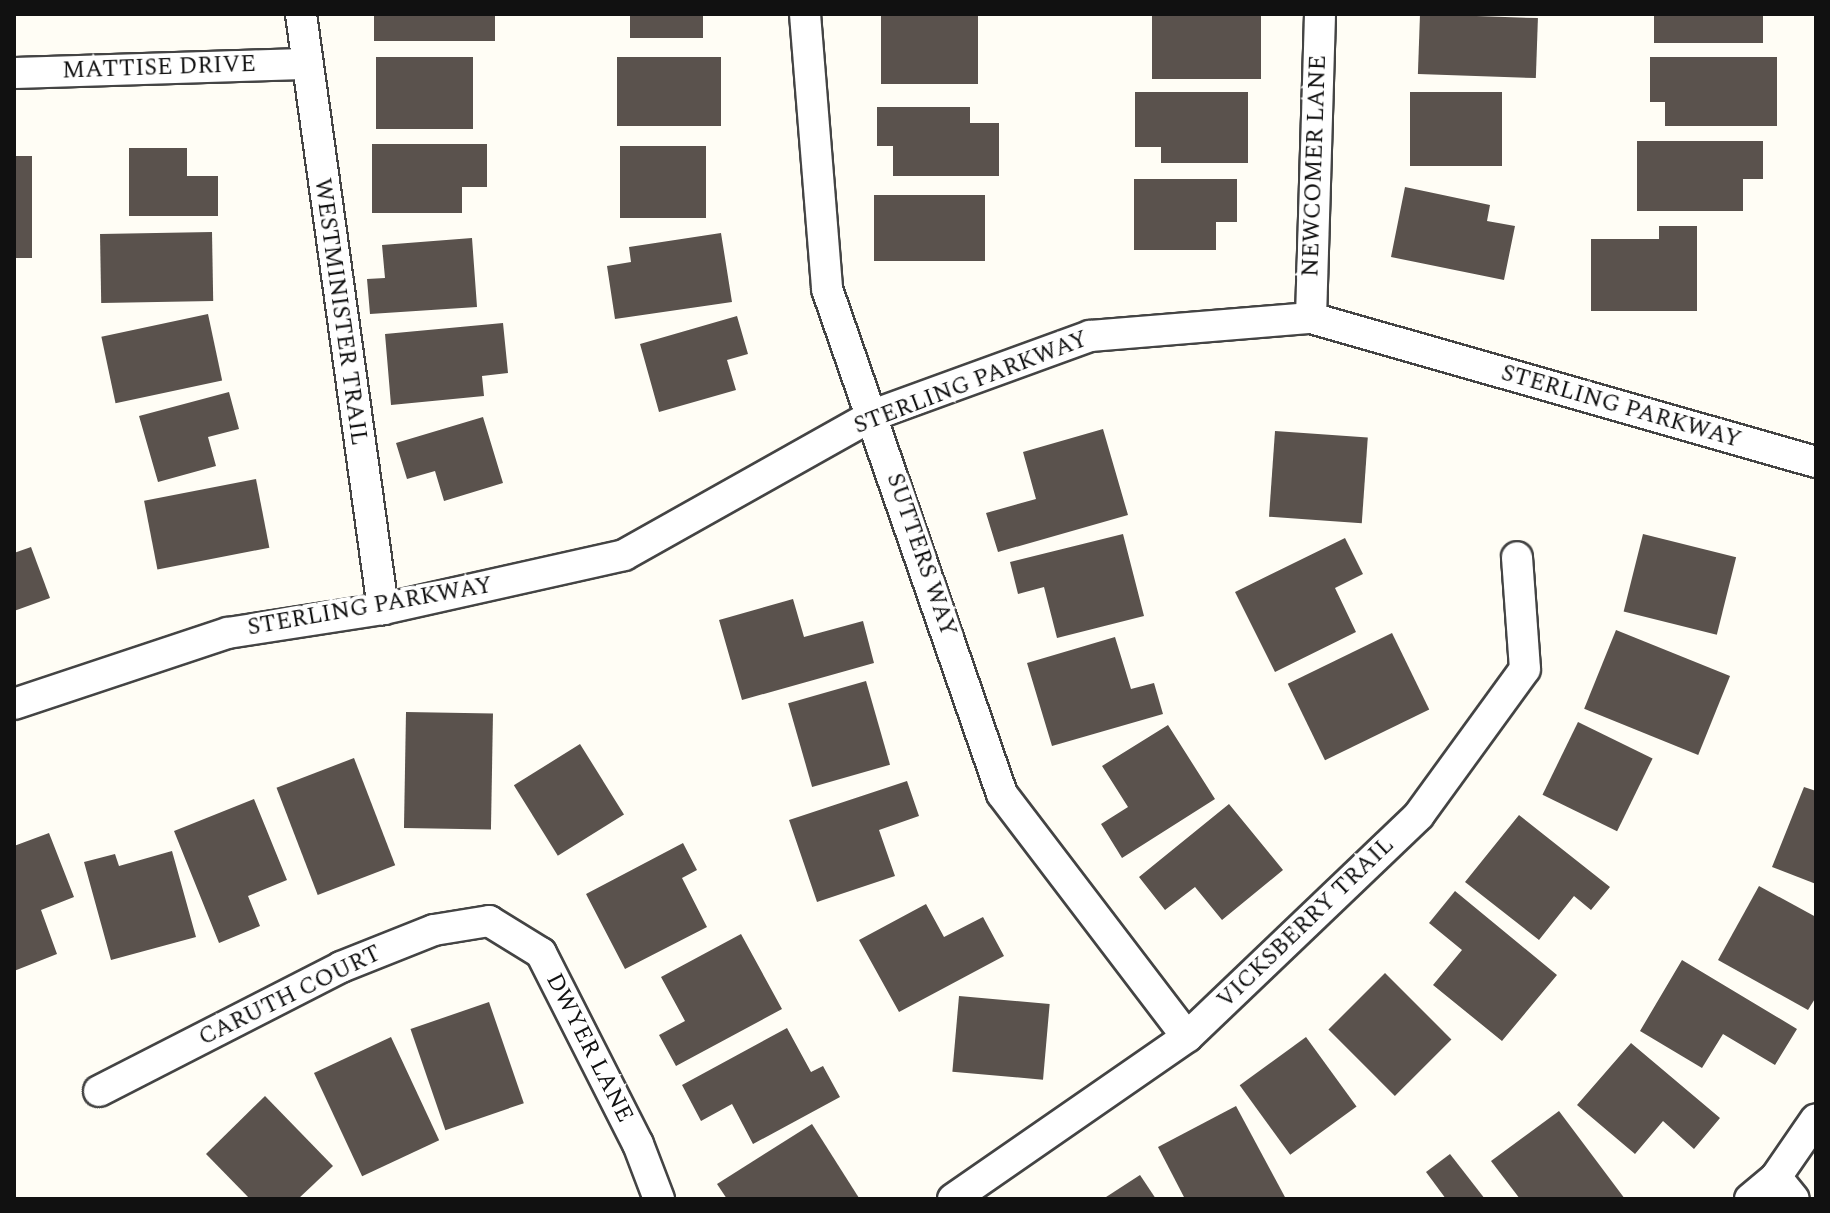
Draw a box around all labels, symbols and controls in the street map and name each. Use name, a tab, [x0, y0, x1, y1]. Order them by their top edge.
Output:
street label: MATTISE DRIVE	[62, 50, 256, 86]
street label: NEWCOMER LANE	[1297, 55, 1333, 277]
street label: WESTMINISTER TRAIL	[307, 176, 373, 448]
street label: STERLING PARKWAY	[850, 325, 1092, 441]
street label: STERLING PARKWAY	[1498, 359, 1744, 455]
street label: SUTTERS WAY	[880, 470, 962, 640]
street label: STERLING PARKWAY	[245, 571, 495, 643]
street label: VICKSBERRY TRAIL	[1212, 831, 1400, 1015]
street label: CARUTH COURT	[194, 939, 386, 1053]
street label: DWYER LANE	[539, 969, 639, 1127]

